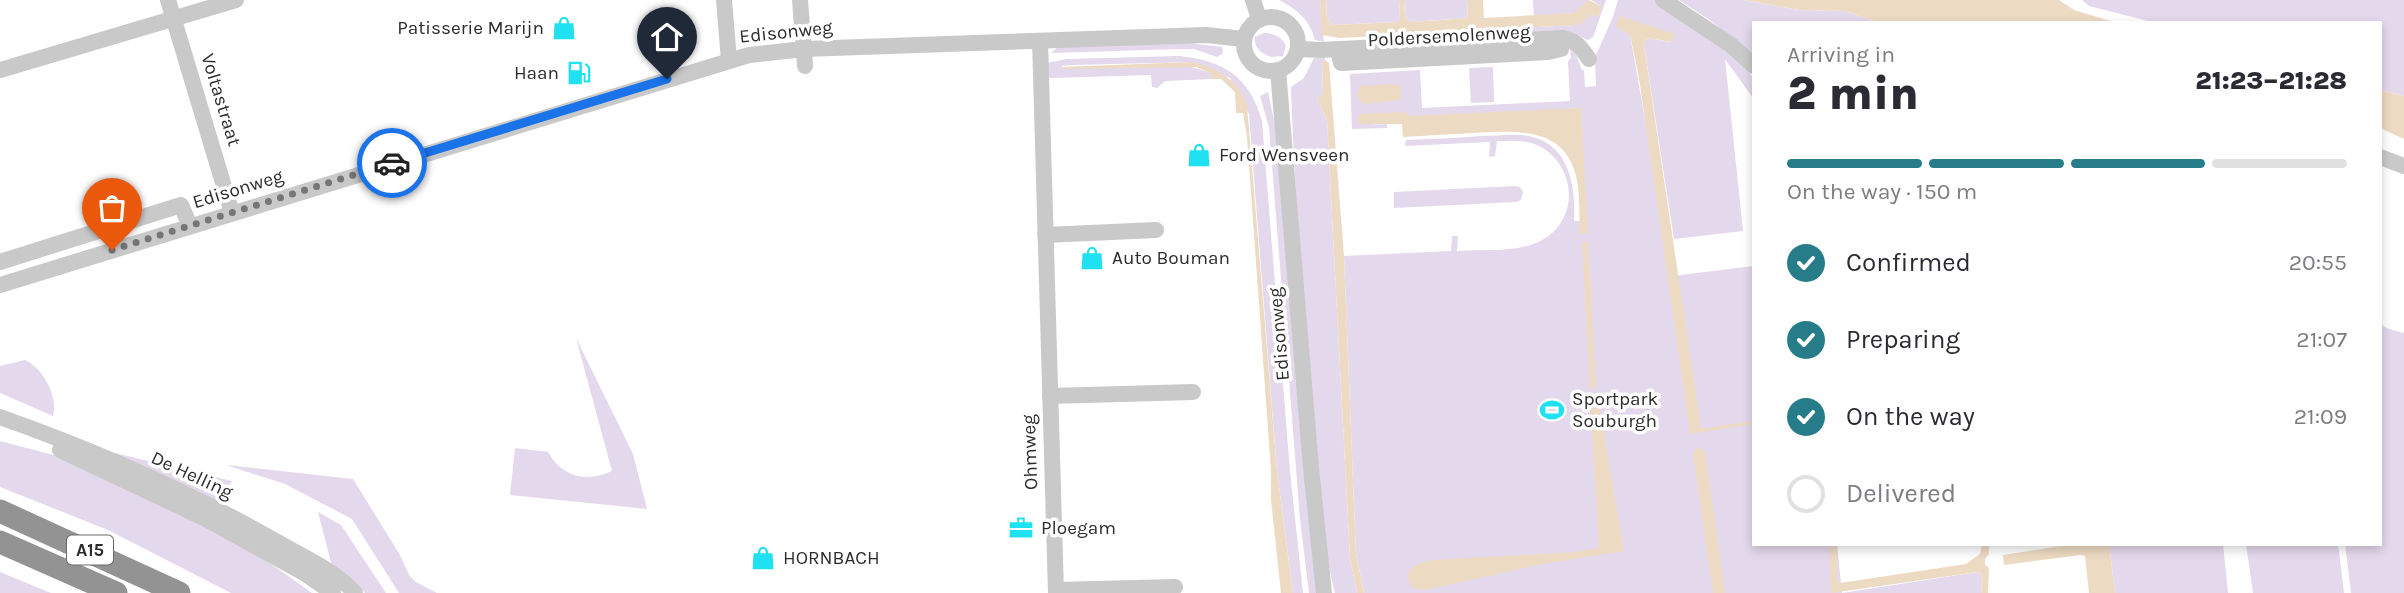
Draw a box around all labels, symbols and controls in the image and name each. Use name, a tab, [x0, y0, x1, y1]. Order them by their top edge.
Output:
pin	[637, 7, 697, 79]
shop icon: Patisserie Marijn	[550, 14, 578, 42]
street label: Edisonweg	[738, 16, 834, 48]
place label: Patisserie Marijn	[397, 17, 544, 39]
icon: home	[648, 18, 686, 56]
street label: Poldersemolenweg	[1367, 21, 1531, 51]
text: Arriving in	[1787, 41, 1895, 68]
street label: Voltastraat	[197, 51, 245, 149]
fuel station icon: Haan	[565, 59, 593, 87]
place label: Haan	[514, 62, 559, 84]
text: 21:23–21:28	[2195, 65, 2347, 96]
text: 2 min	[1787, 67, 1919, 121]
courier	[357, 128, 427, 198]
shop icon: Ford Wensveen	[1185, 141, 1213, 169]
icon: car	[373, 144, 411, 182]
place label: Ford Wensveen	[1219, 144, 1350, 166]
street label: Edisonweg	[190, 165, 286, 213]
pin	[82, 178, 142, 250]
text: On the way · 150 m	[1787, 178, 1977, 205]
icon: bag	[93, 189, 131, 227]
shop icon: Auto Bouman	[1078, 244, 1106, 272]
icon: check	[1787, 244, 1825, 282]
place label: Auto Bouman	[1112, 247, 1230, 269]
text: Confirmed	[1846, 247, 1971, 278]
text: 20:55	[2289, 249, 2347, 276]
street label: Edisonweg	[1264, 286, 1294, 382]
icon: check	[1787, 321, 1825, 359]
text: Preparing	[1846, 324, 1960, 355]
text: 21:07	[2296, 326, 2347, 353]
place label: Sportpark Souburgh	[1572, 388, 1658, 432]
sports icon: Sportpark Souburgh	[1538, 396, 1566, 424]
icon: check	[1787, 398, 1825, 436]
text: On the way	[1846, 401, 1975, 432]
text: 21:09	[2294, 403, 2347, 430]
street label: Ohmweg	[1018, 413, 1042, 490]
street label: De Helling	[148, 446, 237, 504]
text: Delivered	[1846, 478, 1956, 509]
office icon: Ploegam	[1007, 514, 1035, 542]
place label: Ploegam	[1041, 517, 1116, 539]
road number: A15	[67, 536, 113, 564]
shop icon: HORNBACH	[749, 544, 777, 572]
place label: HORNBACH	[783, 547, 880, 569]

